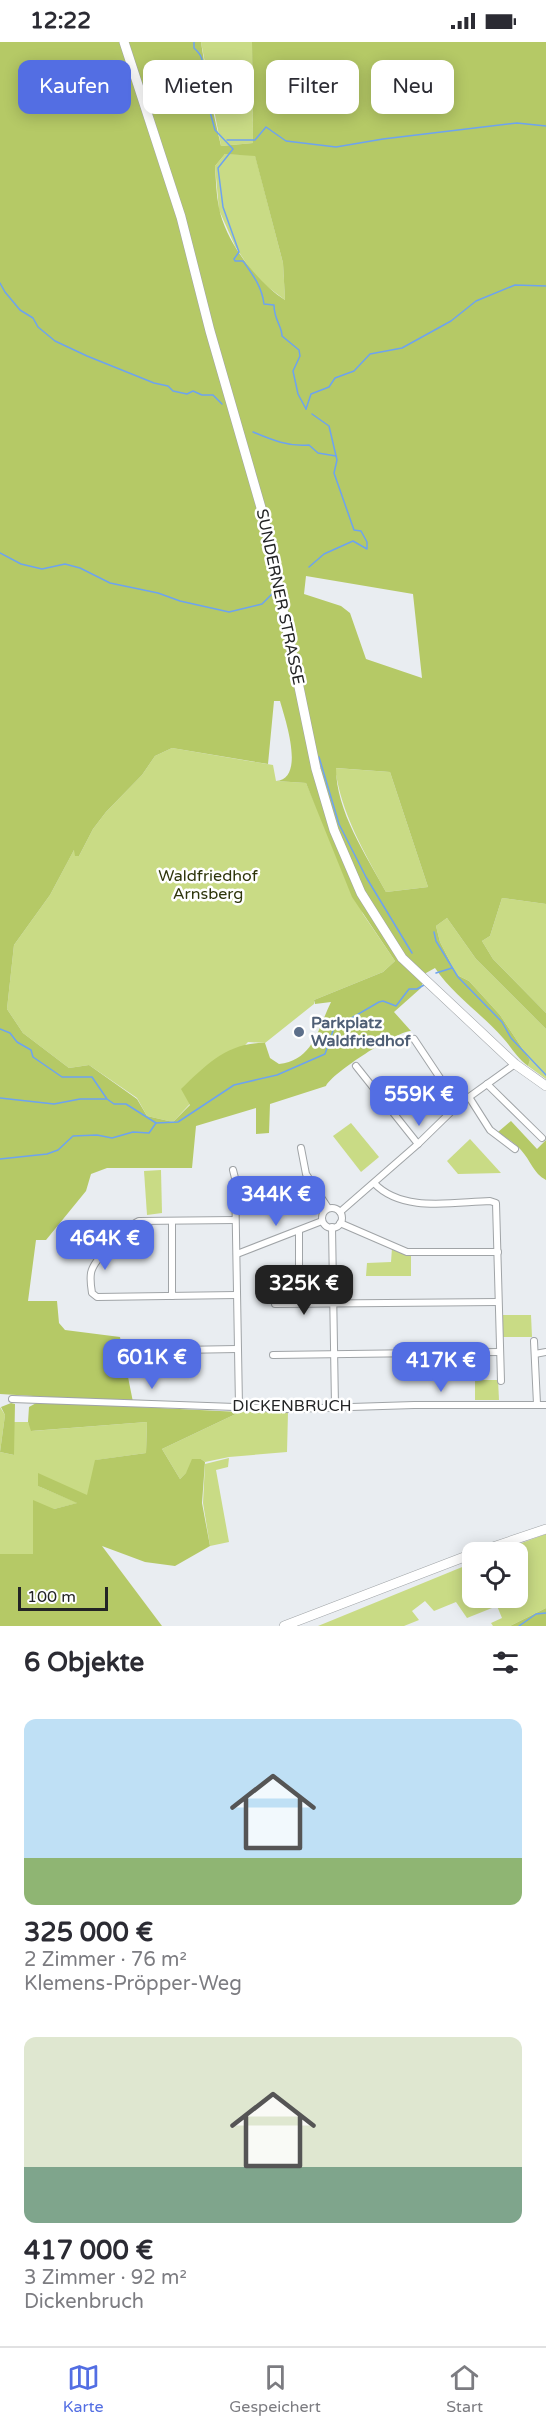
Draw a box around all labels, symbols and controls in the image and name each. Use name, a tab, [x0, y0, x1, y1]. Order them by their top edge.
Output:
text: 12:22	[30, 8, 91, 34]
chip: Kaufen	[18, 60, 131, 114]
chip: Mieten	[143, 60, 254, 114]
chip: Filter	[266, 60, 359, 114]
chip: Neu	[371, 60, 454, 114]
street label: SUNDERNER STRASSE	[252, 507, 308, 687]
park label: Waldfriedhof Arnsberg	[158, 866, 259, 904]
place label: Parkplatz Waldfriedhof	[311, 1013, 411, 1051]
marker: Parkplatz Waldfriedhof	[292, 1025, 306, 1039]
pin: 559K €	[370, 1076, 468, 1127]
text: 559K €	[384, 1083, 454, 1107]
pin: 344K €	[227, 1176, 325, 1227]
text: 344K €	[241, 1183, 311, 1207]
pin: 464K €	[56, 1220, 154, 1271]
text: 464K €	[70, 1227, 140, 1251]
pin: 325K €	[255, 1265, 353, 1316]
text: 325K €	[269, 1272, 339, 1296]
pin: 601K €	[103, 1339, 201, 1390]
pin: 417K €	[392, 1342, 490, 1393]
text: 601K €	[117, 1346, 187, 1370]
text: 417K €	[406, 1349, 476, 1373]
street label: DICKENBRUCH	[232, 1396, 352, 1416]
map controls	[462, 1542, 528, 1608]
button: locate	[462, 1542, 528, 1608]
scale bar	[18, 1584, 108, 1612]
text: 100 m	[27, 1587, 76, 1607]
icon: filters	[489, 1646, 522, 1679]
text: 6 Objekte	[24, 1647, 144, 1678]
icon: home	[219, 1758, 327, 1866]
text: 325 000 €	[24, 1917, 153, 1948]
text: 2 Zimmer · 76 m²	[24, 1948, 187, 1972]
text: Klemens-Pröpper-Weg	[24, 1972, 242, 1996]
icon: home	[219, 2076, 327, 2184]
text: 417 000 €	[24, 2235, 153, 2266]
text: 3 Zimmer · 92 m²	[24, 2266, 187, 2290]
text: Dickenbruch	[24, 2290, 144, 2314]
tab: Karte	[63, 2361, 104, 2417]
tab: Gespeichert	[229, 2361, 321, 2417]
tab: Start	[446, 2361, 483, 2417]

